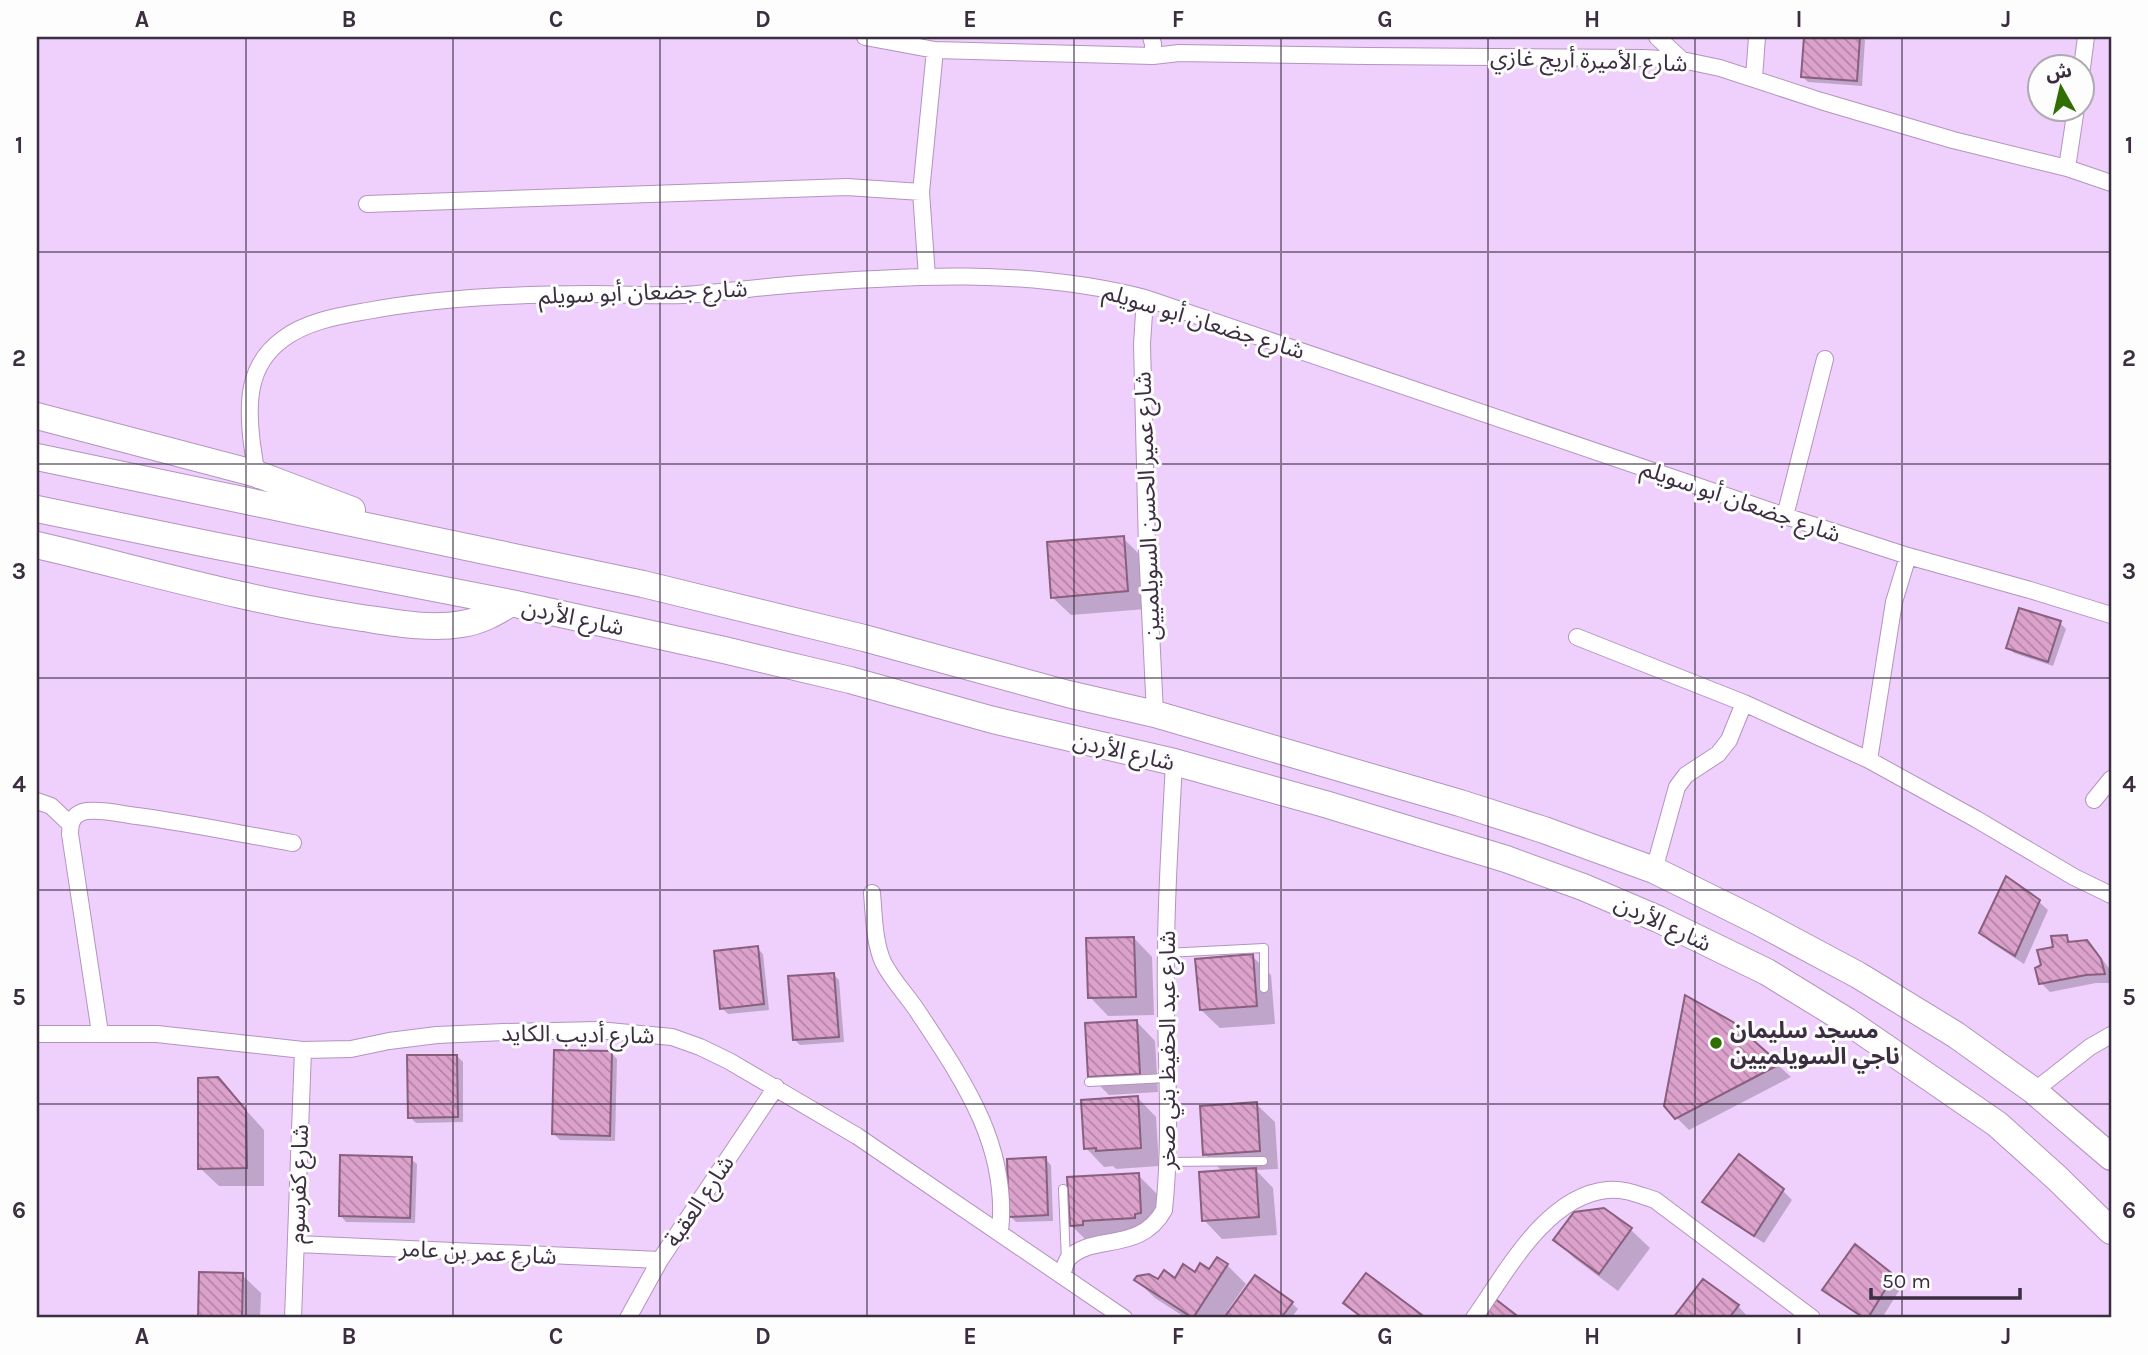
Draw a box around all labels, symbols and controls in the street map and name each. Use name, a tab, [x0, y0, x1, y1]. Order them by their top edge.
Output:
text: A	[135, 6, 149, 33]
text: B	[342, 6, 356, 33]
text: C	[549, 6, 563, 33]
text: D	[755, 6, 771, 33]
text: E	[963, 6, 977, 33]
text: F	[1172, 6, 1184, 33]
text: G	[1377, 6, 1393, 33]
text: H	[1584, 6, 1600, 33]
text: I	[1795, 6, 1803, 33]
text: J	[2001, 6, 2011, 33]
street label: شارع الأميرة أريج غازي	[1490, 43, 1688, 81]
north arrow	[2025, 52, 2096, 122]
text: ش	[2044, 59, 2073, 85]
text: 1	[15, 132, 23, 159]
text: 1	[2125, 132, 2133, 159]
street label: شارع جضعان أبو سويلم	[538, 274, 748, 313]
street label: شارع جضعان أبو سويلم	[1099, 277, 1308, 368]
text: 2	[12, 345, 26, 372]
text: 2	[2122, 345, 2136, 372]
street label: شارع عمير الحسن السويلميين	[1129, 371, 1169, 641]
street label: شارع جضعان أبو سويلم	[1637, 454, 1844, 551]
text: 3	[12, 558, 26, 585]
text: 3	[2122, 558, 2136, 585]
street label: شارع الأردن	[519, 594, 626, 644]
street label: شارع الأردن	[1070, 727, 1177, 779]
text: 4	[12, 771, 26, 798]
text: 4	[2122, 771, 2136, 798]
street label: شارع الأردن	[1609, 889, 1715, 960]
street label: شارع عبد الحفيظ بني صخر	[1154, 930, 1184, 1171]
text: 5	[12, 984, 26, 1011]
text: 5	[2122, 984, 2136, 1011]
place label: مسجد سليمان ناجي السويلميين	[1730, 1017, 1900, 1074]
street label: شارع أديب الكايد	[501, 1019, 655, 1052]
marker: مسجد سليمان ناجي السويلميين	[1708, 1035, 1724, 1051]
street label: شارع كفرسوم	[283, 1124, 318, 1244]
street label: شارع العقبة	[659, 1151, 742, 1254]
text: 6	[12, 1197, 26, 1224]
text: 6	[2122, 1197, 2136, 1224]
street label: شارع عمر بن عامر	[397, 1235, 557, 1273]
scale bar	[1871, 1257, 2020, 1301]
text: 50 m	[1882, 1269, 1931, 1293]
text: A	[135, 1323, 149, 1350]
text: B	[342, 1323, 356, 1350]
text: C	[549, 1323, 563, 1350]
text: D	[755, 1323, 771, 1350]
text: E	[963, 1323, 977, 1350]
text: F	[1172, 1323, 1184, 1350]
text: G	[1377, 1323, 1393, 1350]
text: H	[1584, 1323, 1600, 1350]
text: I	[1795, 1323, 1803, 1350]
text: J	[2001, 1323, 2011, 1350]

